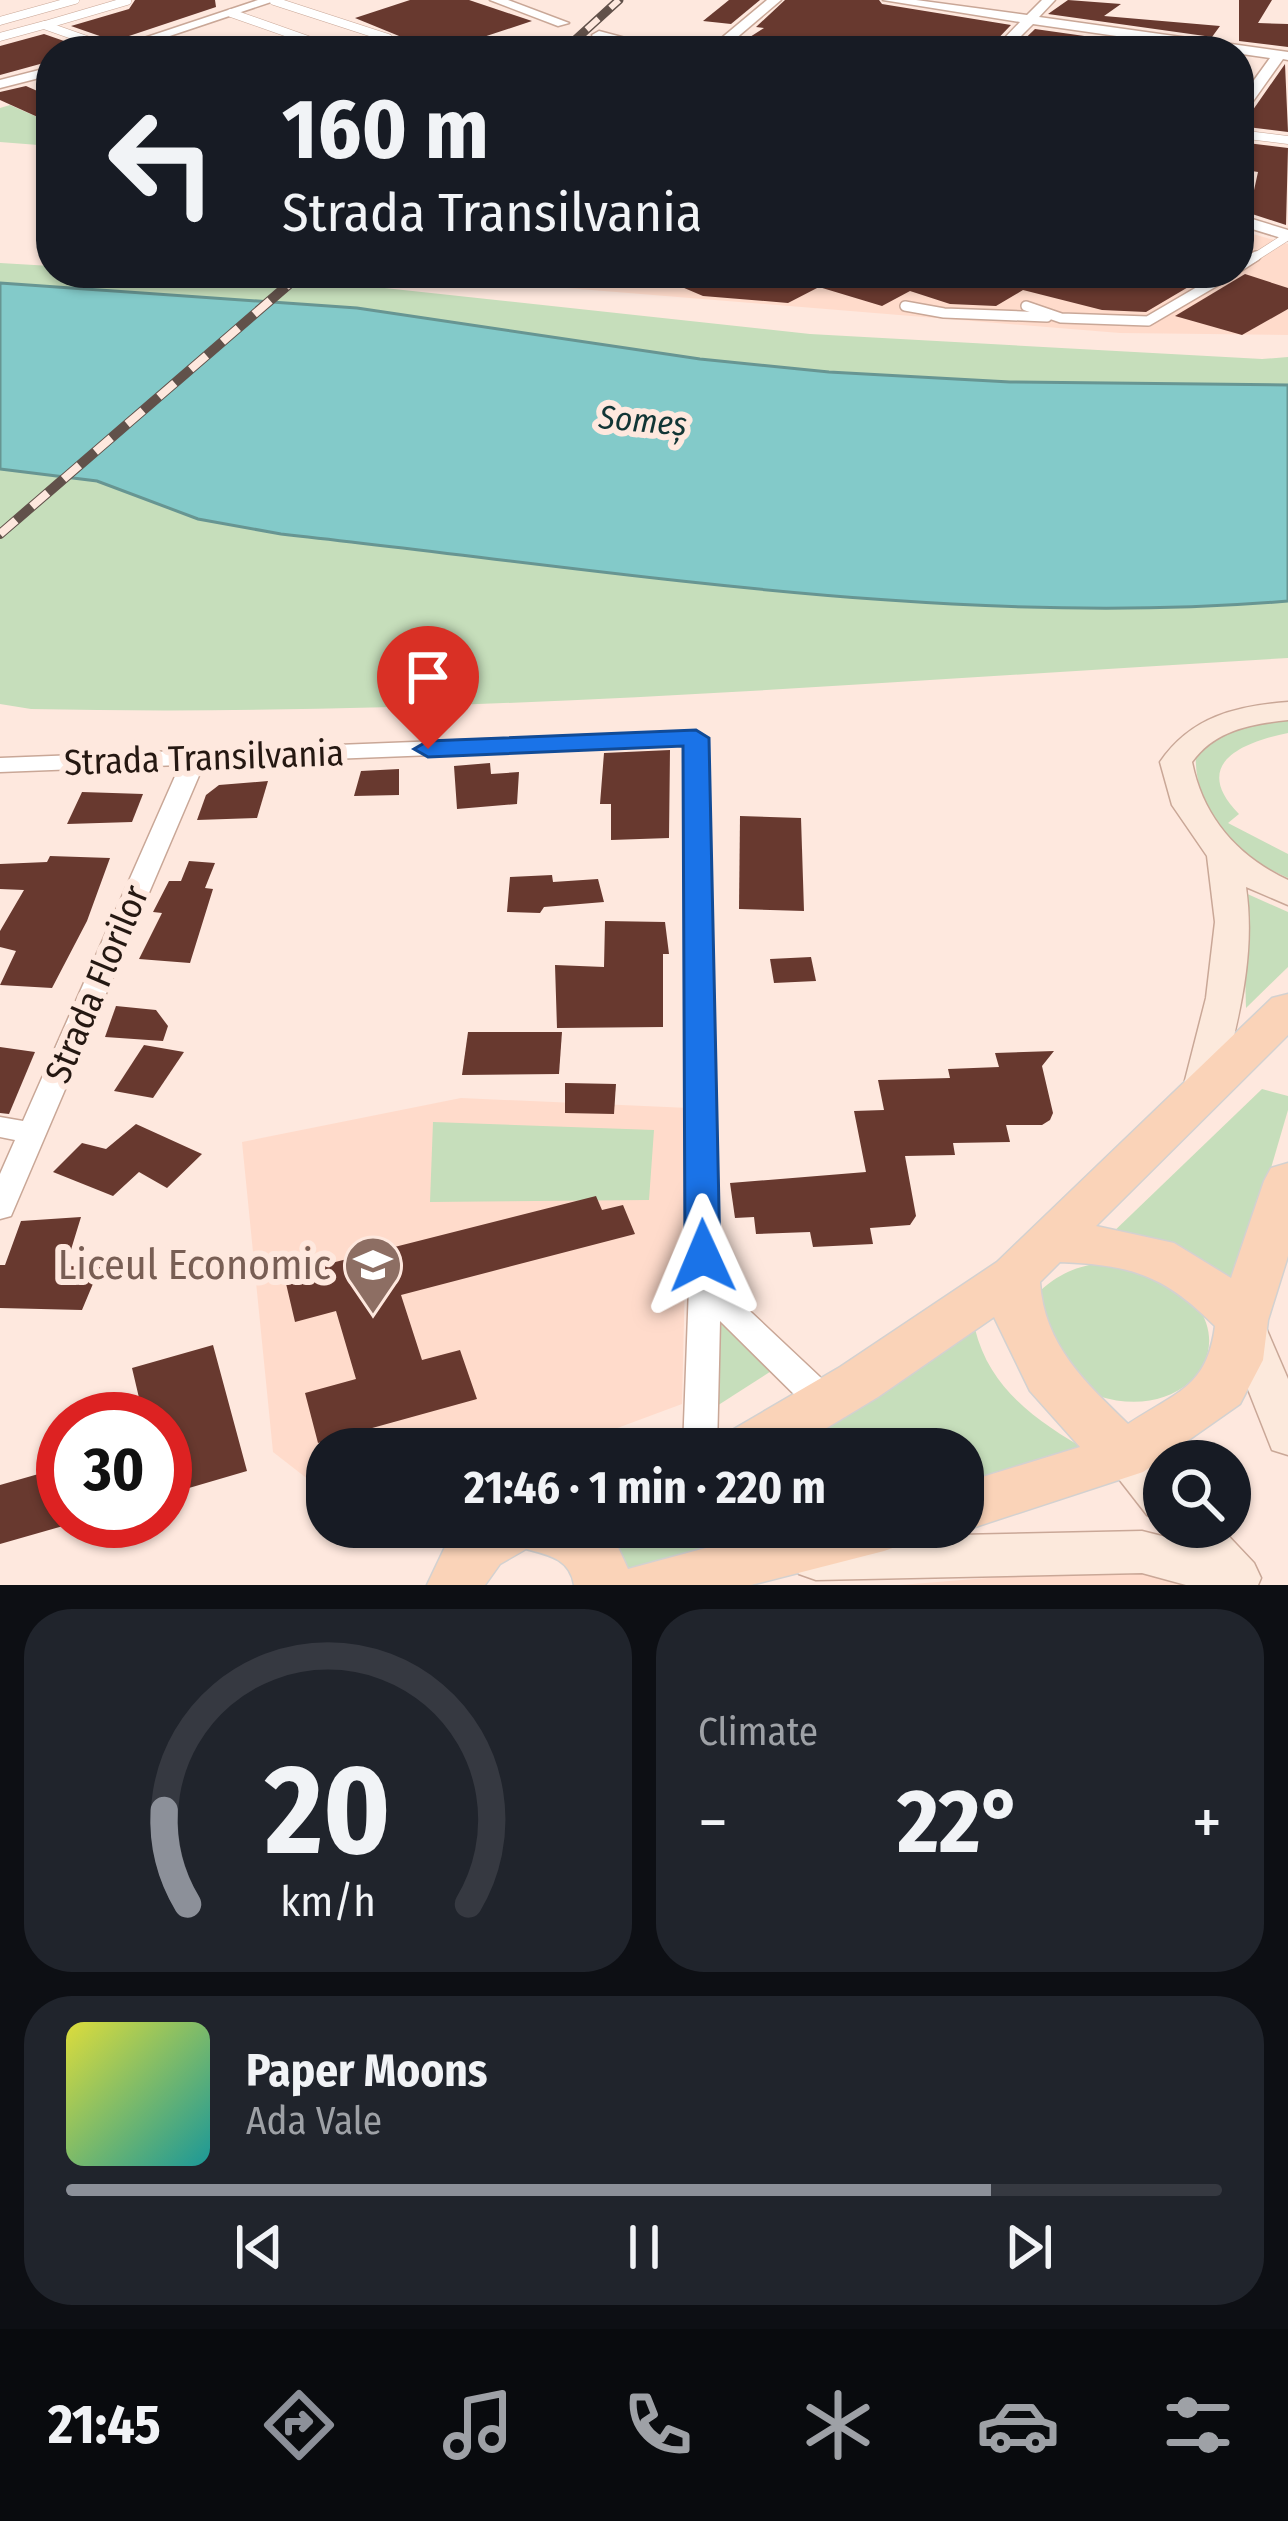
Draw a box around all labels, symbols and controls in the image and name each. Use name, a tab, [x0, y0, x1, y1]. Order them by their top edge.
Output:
text: 160 m	[282, 79, 489, 180]
icon: left	[84, 84, 240, 240]
text: Strada Transilvania	[282, 181, 702, 245]
water label: Someș	[596, 397, 689, 446]
pin	[377, 626, 479, 749]
icon: arrive	[395, 644, 461, 710]
street label: Strada Transilvania	[63, 731, 345, 785]
street label: Strada Florilor	[36, 878, 158, 1089]
position arrow	[640, 1193, 766, 1319]
school or university icon: Liceul Economic	[342, 1234, 404, 1316]
place label: Liceul Economic	[58, 1240, 331, 1290]
speed limit sign: 30	[36, 1392, 192, 1548]
map controls	[1143, 1440, 1251, 1548]
button: search	[1143, 1440, 1251, 1548]
text: 21:46 · 1 min · 220 m	[464, 1461, 826, 1515]
text: Climate	[698, 1709, 818, 1755]
text: 20	[264, 1736, 391, 1886]
text: 22°	[897, 1768, 1023, 1876]
text: −	[698, 1783, 728, 1862]
text: +	[1192, 1783, 1222, 1862]
text: km/h	[280, 1875, 376, 1926]
text: Paper Moons	[246, 2044, 488, 2098]
text: Ada Vale	[246, 2098, 382, 2144]
icon: previous	[226, 2214, 292, 2280]
icon: pause	[611, 2214, 677, 2280]
icon: next	[996, 2214, 1062, 2280]
icon: directions	[257, 2383, 341, 2467]
icon: music	[436, 2383, 520, 2467]
icon: phone	[616, 2383, 700, 2467]
icon: climate	[796, 2383, 880, 2467]
icon: car	[976, 2383, 1060, 2467]
icon: filters	[1156, 2383, 1240, 2467]
text: 21:45	[48, 2393, 161, 2457]

